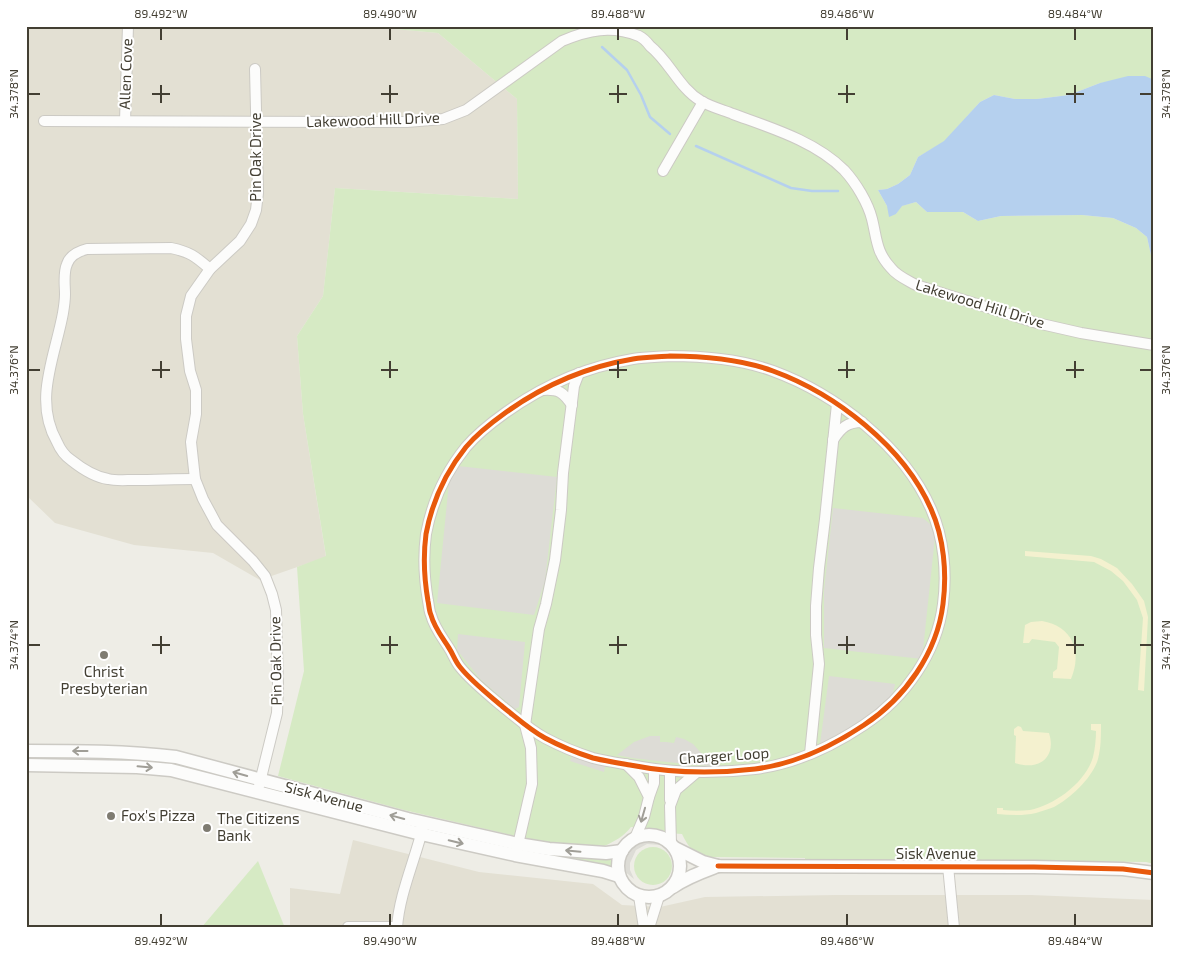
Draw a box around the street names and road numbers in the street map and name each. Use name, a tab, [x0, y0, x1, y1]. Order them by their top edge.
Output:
street label: Allen Cove	[115, 38, 135, 110]
street label: Lakewood Hill Drive	[306, 108, 440, 130]
street label: Pin Oak Drive	[246, 112, 264, 202]
street label: Lakewood Hill Drive	[914, 275, 1047, 331]
street label: Pin Oak Drive	[265, 616, 285, 706]
street label: Charger Loop	[678, 743, 770, 767]
street label: Sisk Avenue	[283, 777, 365, 815]
street label: Sisk Avenue	[896, 844, 976, 862]

